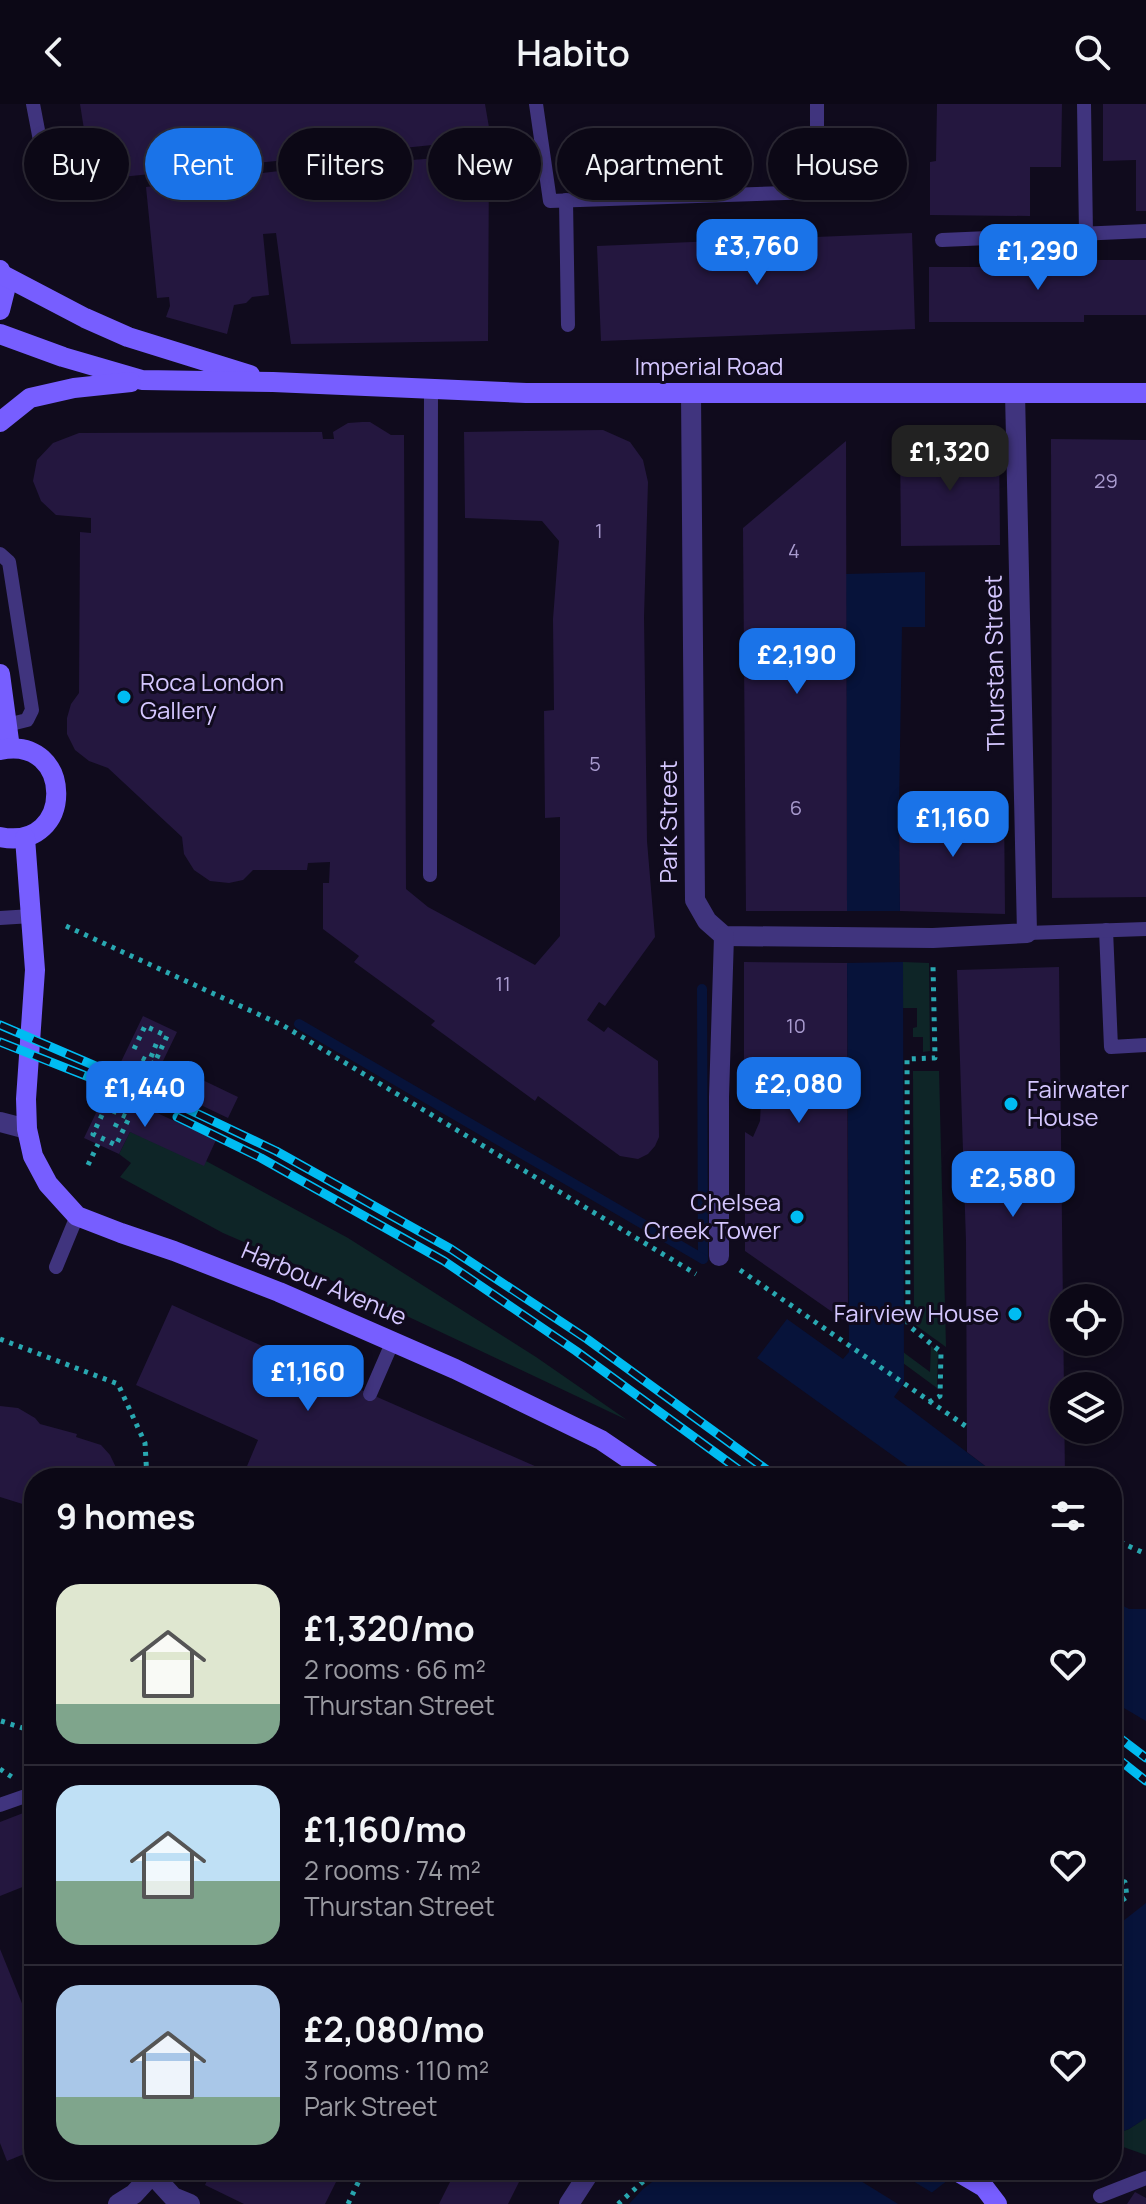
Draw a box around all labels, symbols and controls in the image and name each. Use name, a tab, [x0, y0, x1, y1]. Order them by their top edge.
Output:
text: Habito	[516, 28, 630, 77]
icon: back	[32, 30, 76, 74]
icon: search	[1070, 30, 1114, 74]
chip: Buy	[24, 128, 129, 200]
chip: Rent	[145, 128, 262, 200]
chip: Filters	[278, 128, 412, 200]
chip: New	[428, 128, 541, 200]
chip: Apartment	[557, 128, 752, 200]
chip: House	[768, 128, 907, 200]
pin: £3,760	[692, 219, 822, 287]
pin: £1,290	[973, 224, 1103, 292]
text: £3,760	[715, 227, 800, 263]
text: £1,290	[997, 232, 1079, 268]
street label: Imperial Road	[634, 349, 784, 382]
pin: £1,320	[885, 425, 1015, 493]
text: £1,320	[910, 433, 990, 469]
house number: 29	[1094, 467, 1118, 494]
house number: 1	[595, 517, 603, 544]
house number: 4	[788, 537, 800, 564]
street label: Thurstan Street	[975, 575, 1012, 751]
pin: £2,190	[732, 628, 862, 696]
text: £2,190	[757, 636, 837, 672]
place label: Roca London Gallery	[140, 665, 284, 726]
marker: Roca London Gallery	[115, 688, 133, 706]
house number: 5	[589, 750, 601, 777]
street label: Park Street	[651, 760, 684, 884]
pin: £1,160	[888, 791, 1018, 859]
house number: 6	[790, 794, 802, 821]
text: £1,160	[916, 799, 990, 835]
house number: 11	[495, 970, 511, 997]
house number: 10	[786, 1012, 806, 1039]
pin: £2,080	[734, 1057, 864, 1125]
pin: £1,440	[80, 1061, 210, 1129]
text: £2,080	[755, 1065, 843, 1101]
text: £1,440	[104, 1069, 186, 1105]
place label: Fairwater House	[1027, 1072, 1129, 1133]
marker: Fairwater House	[1002, 1095, 1020, 1113]
pin: £2,580	[948, 1151, 1078, 1219]
text: £2,580	[970, 1159, 1056, 1195]
place label: Chelsea Creek Tower	[644, 1185, 781, 1246]
marker: Chelsea Creek Tower	[788, 1208, 806, 1226]
street label: Harbour Avenue	[237, 1233, 412, 1332]
map controls	[1050, 1284, 1122, 1444]
button: locate	[1050, 1284, 1122, 1356]
place label: Fairview House	[834, 1296, 999, 1329]
marker: Fairview House	[1006, 1305, 1024, 1323]
pin: £1,160	[243, 1345, 373, 1413]
text: £1,160	[271, 1353, 345, 1389]
button: layers	[1050, 1372, 1122, 1444]
text: 9 homes	[56, 1493, 195, 1539]
icon: filters	[1046, 1494, 1090, 1538]
text: £1,320/mo	[304, 1605, 475, 1651]
icon: home	[120, 1616, 216, 1712]
icon: heart	[1046, 1642, 1090, 1686]
text: 2 rooms · 66 m²	[304, 1651, 486, 1687]
text: Thurstan Street	[304, 1687, 495, 1723]
text: £1,160/mo	[304, 1806, 467, 1852]
icon: home	[120, 1817, 216, 1913]
icon: heart	[1046, 1843, 1090, 1887]
text: 2 rooms · 74 m²	[304, 1852, 481, 1888]
text: Thurstan Street	[304, 1888, 495, 1924]
text: £2,080/mo	[304, 2006, 485, 2052]
icon: home	[120, 2017, 216, 2113]
icon: heart	[1046, 2043, 1090, 2087]
text: 3 rooms · 110 m²	[304, 2052, 489, 2088]
text: Park Street	[304, 2088, 437, 2124]

